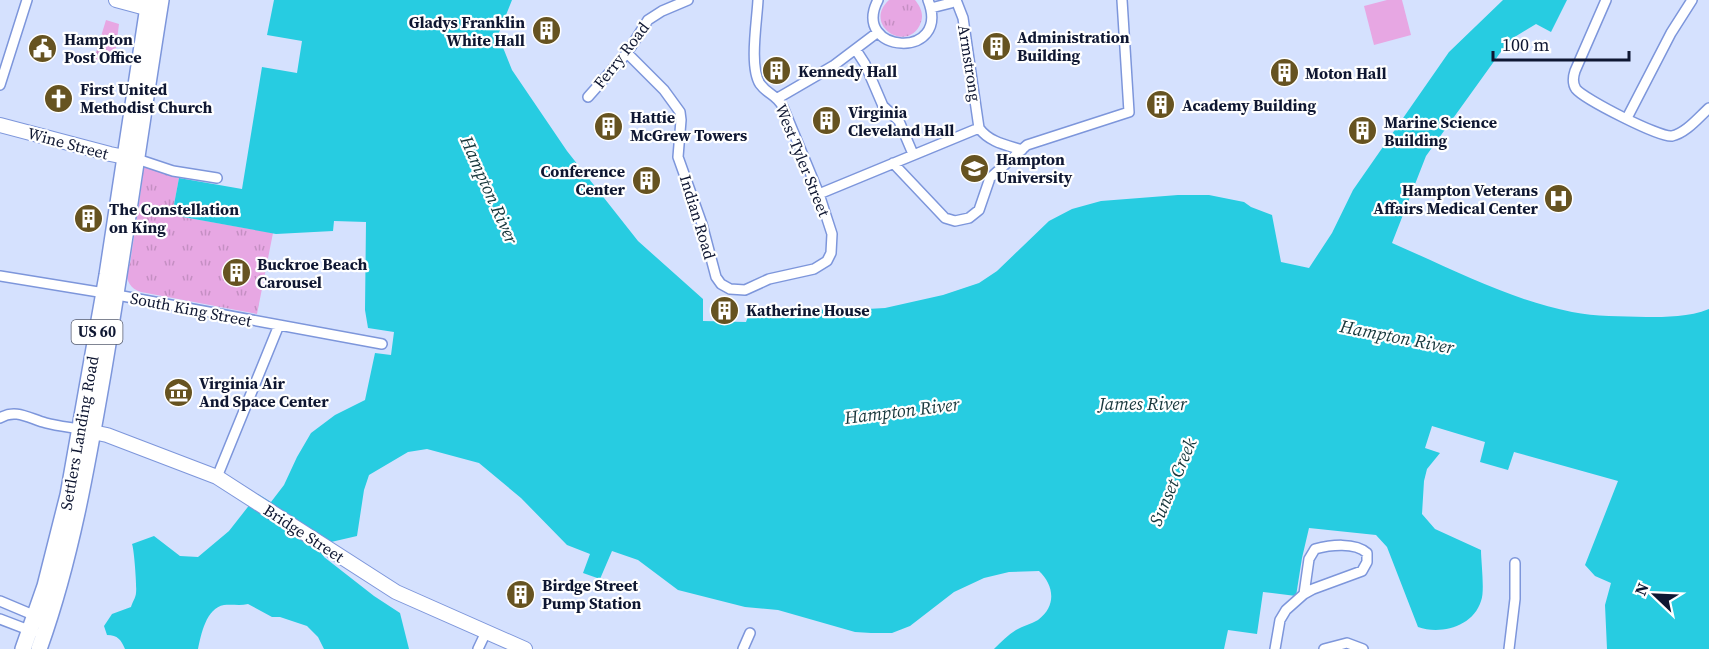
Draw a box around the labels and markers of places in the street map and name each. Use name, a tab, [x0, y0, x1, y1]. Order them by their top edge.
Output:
place label: Gladys Franklin White Hall	[409, 11, 525, 51]
building icon: Gladys Franklin White Hall	[530, 15, 562, 47]
place label: Administration Building	[1017, 26, 1130, 66]
place label: Hampton Post Office	[64, 28, 142, 68]
building icon: Administration Building	[980, 30, 1012, 62]
public building icon: Hampton Post Office	[27, 32, 59, 64]
building icon: Kennedy Hall	[761, 55, 793, 87]
building icon: Moton Hall	[1268, 57, 1300, 89]
place label: Kennedy Hall	[798, 60, 897, 82]
place label: Moton Hall	[1305, 62, 1387, 84]
place label: First United Methodist Church	[80, 78, 212, 118]
church icon: First United Methodist Church	[43, 82, 75, 114]
building icon: Academy Building	[1145, 89, 1177, 121]
place label: Academy Building	[1182, 94, 1316, 116]
place label: Virginia Cleveland Hall	[848, 101, 955, 141]
building icon: Virginia Cleveland Hall	[811, 105, 843, 137]
place label: Hattie McGrew Towers	[630, 106, 747, 146]
building icon: Hattie McGrew Towers	[593, 110, 625, 142]
place label: Marine Science Building	[1384, 111, 1497, 151]
building icon: Marine Science Building	[1347, 115, 1379, 147]
place label: Hampton University	[996, 148, 1073, 188]
school or university icon: Hampton University	[959, 152, 991, 184]
place label: Conference Center	[540, 160, 626, 200]
building icon: Conference Center	[630, 164, 662, 196]
place label: Hampton Veterans Affairs Medical Center	[1373, 179, 1539, 219]
hospital icon: Hampton Veterans Affairs Medical Center	[1543, 183, 1575, 215]
place label: The Constellation on King	[109, 198, 239, 238]
building icon: The Constellation on King	[72, 202, 104, 234]
place label: Buckroe Beach Carousel	[257, 253, 367, 293]
building icon: Buckroe Beach Carousel	[220, 257, 252, 289]
building icon: Katherine House	[709, 294, 741, 326]
place label: Katherine House	[746, 299, 870, 321]
place label: Virginia Air And Space Center	[199, 372, 329, 412]
museum icon: Virginia Air And Space Center	[162, 376, 194, 408]
place label: Birdge Street Pump Station	[542, 574, 642, 614]
building icon: Birdge Street Pump Station	[505, 578, 537, 610]

